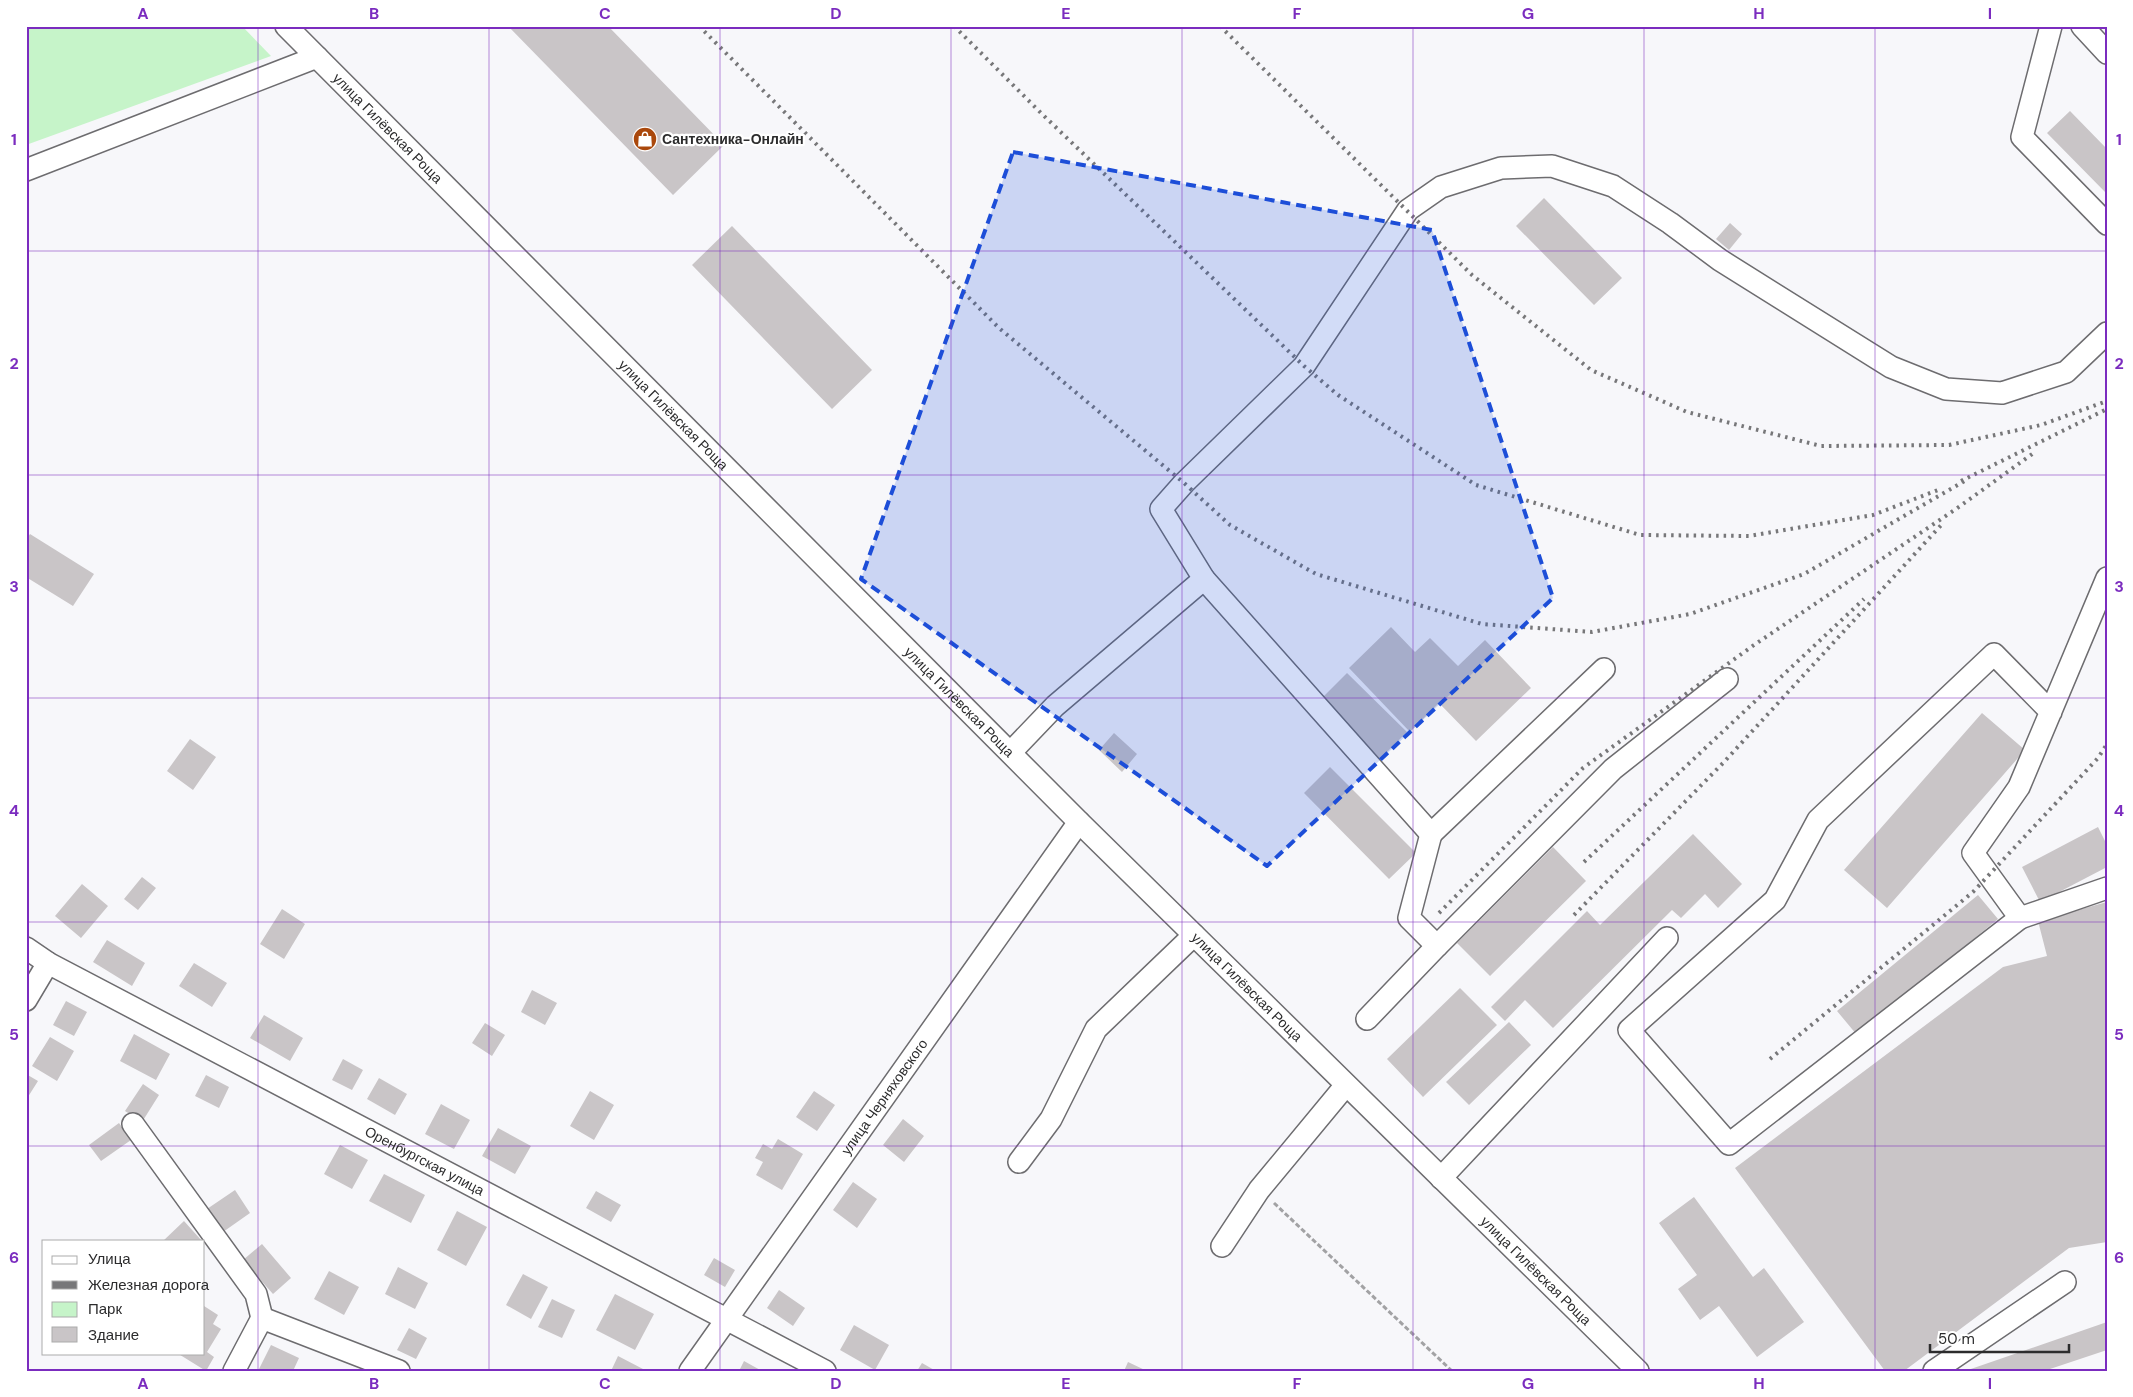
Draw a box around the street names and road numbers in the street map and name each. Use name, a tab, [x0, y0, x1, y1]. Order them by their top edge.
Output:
street label: улица Гилёвская Роща	[329, 69, 447, 187]
street label: улица Гилёвская Роща	[615, 356, 732, 474]
street label: улица Гилёвская Роща	[901, 643, 1018, 761]
street label: улица Гилёвская Роща	[1188, 928, 1306, 1046]
street label: улица Черняховского	[837, 1035, 932, 1158]
street label: Оренбургская улица	[362, 1122, 488, 1200]
street label: улица Гилёвская Роща	[1477, 1212, 1595, 1329]

